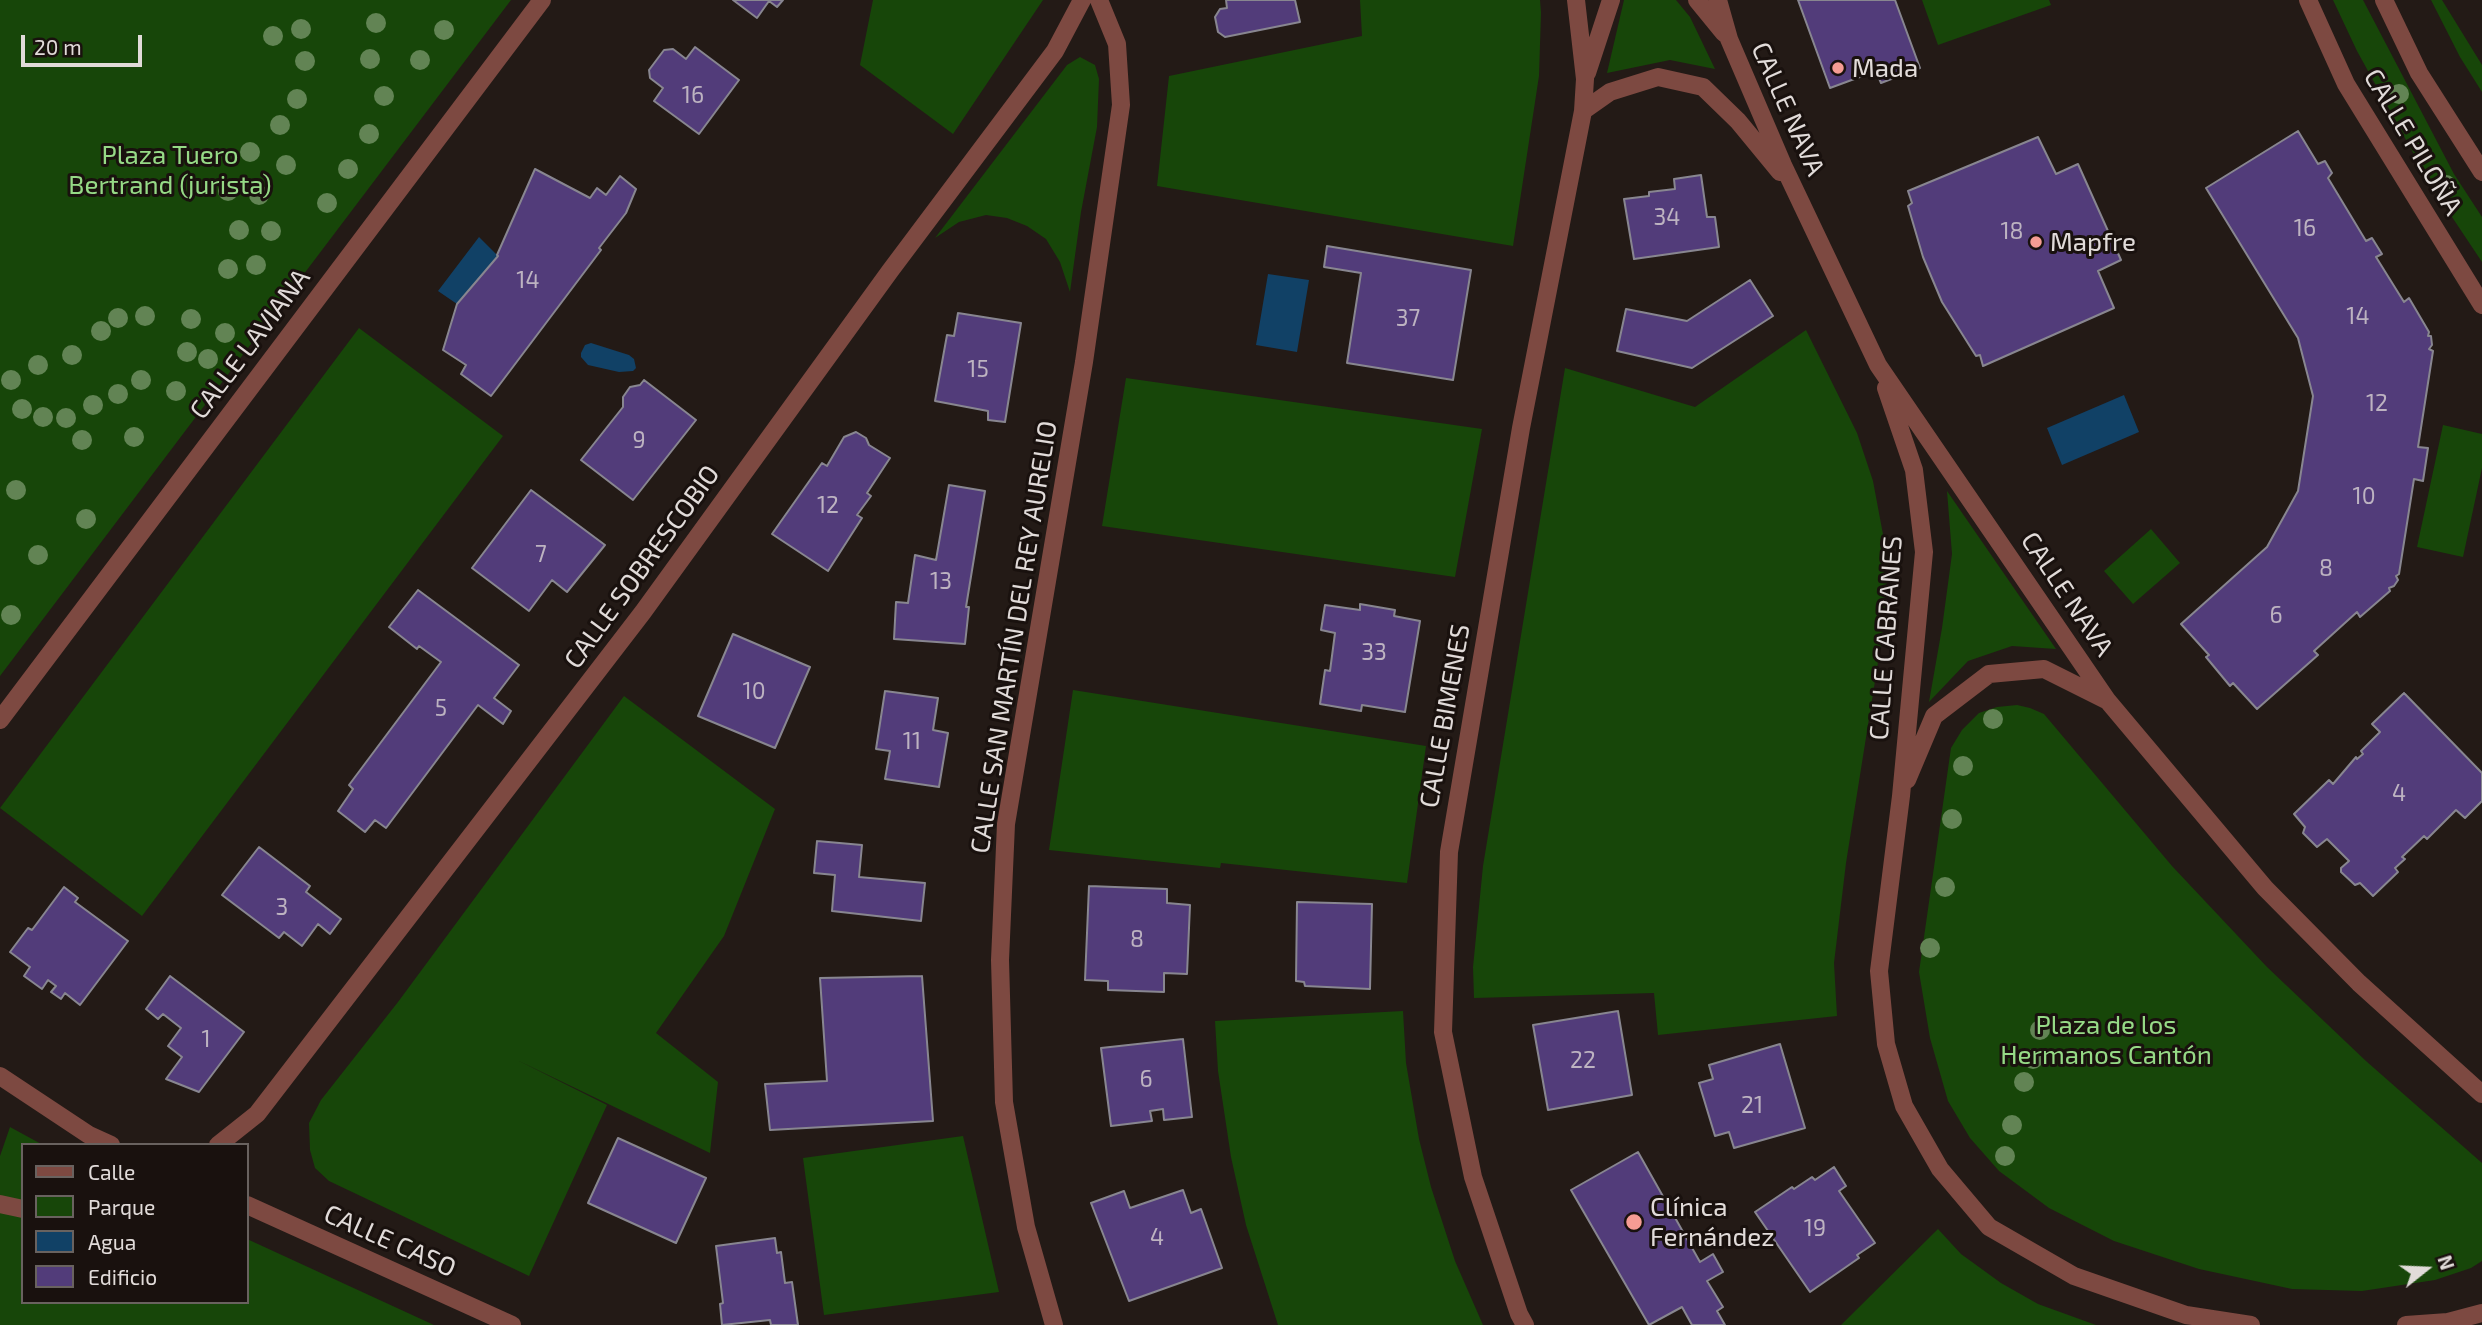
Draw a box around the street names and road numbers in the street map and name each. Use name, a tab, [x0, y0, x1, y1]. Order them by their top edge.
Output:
street label: CALLE NAVA	[1745, 37, 1831, 181]
street label: CALLE PILOÑA	[2357, 63, 2469, 221]
street label: CALLE LAVIANA	[183, 263, 317, 425]
street label: CALLE SAN MARTÍN DEL REY AURELIO	[964, 418, 1064, 856]
street label: CALLE SOBRESCOBIO	[558, 459, 726, 675]
street label: CALLE NAVA	[2014, 526, 2120, 662]
street label: CALLE CABRANES	[1863, 535, 1909, 741]
street label: CALLE BIMENES	[1414, 622, 1476, 810]
street label: CALLE CASO	[319, 1198, 461, 1284]

